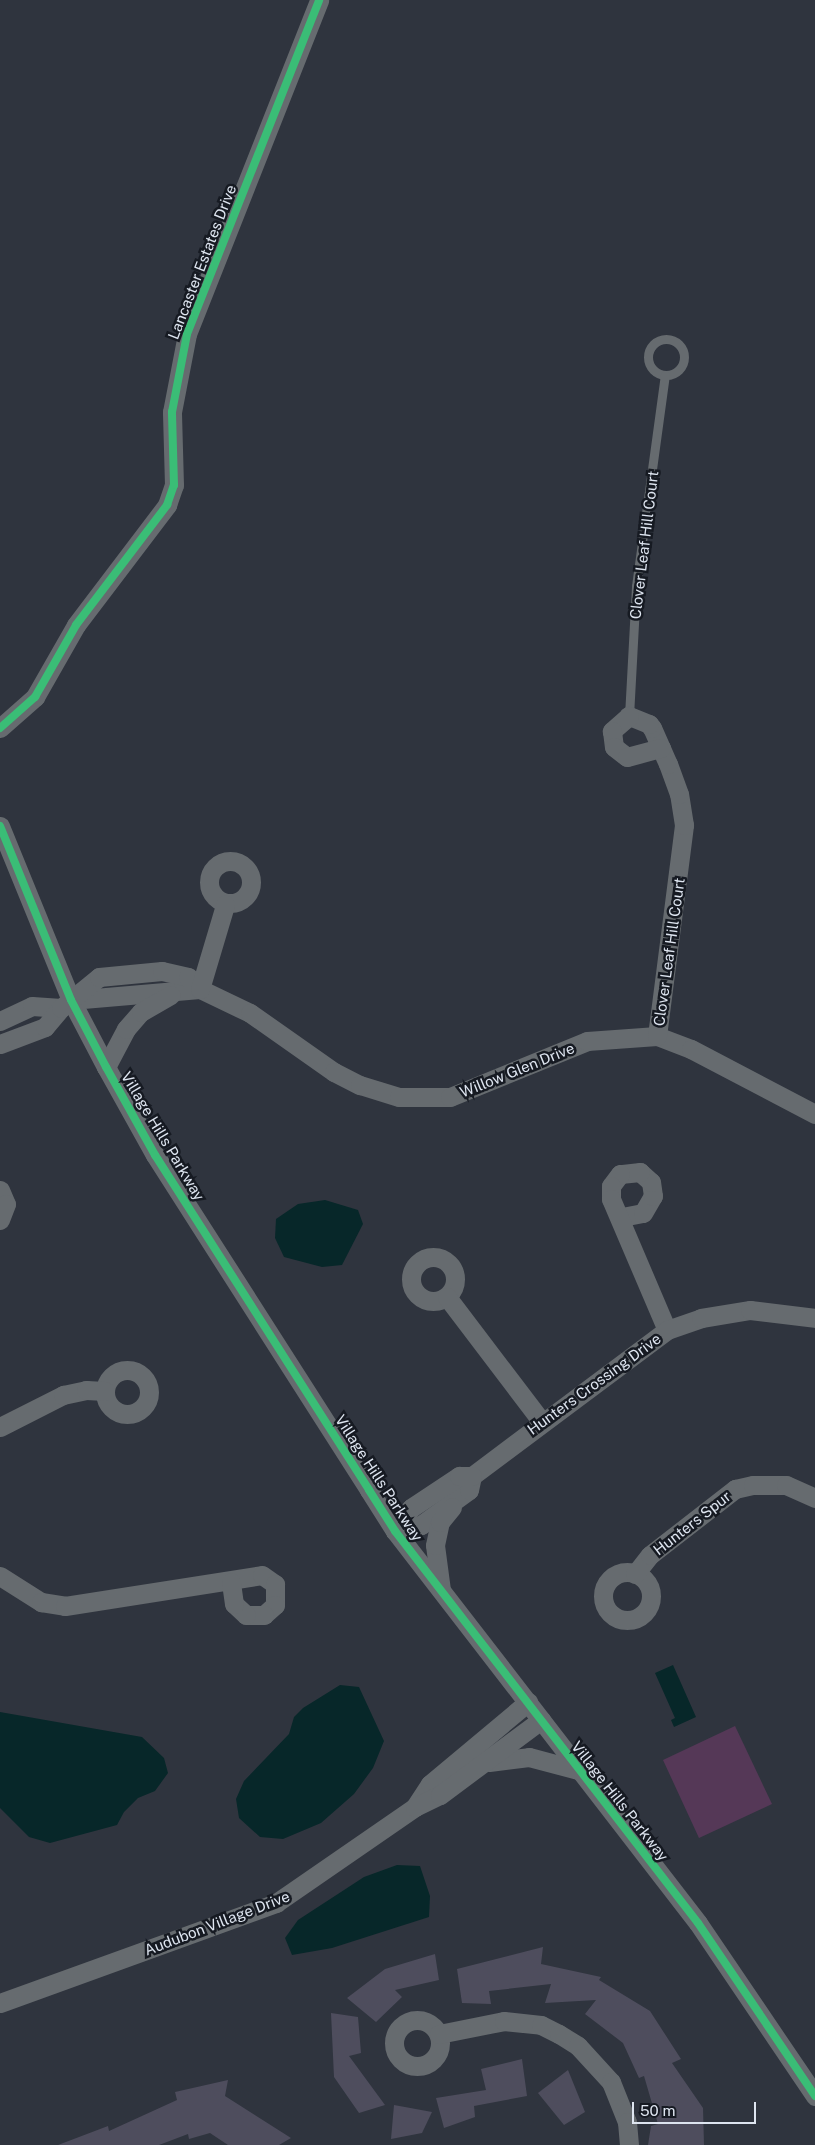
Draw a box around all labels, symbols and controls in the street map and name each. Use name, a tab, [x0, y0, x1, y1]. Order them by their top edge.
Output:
street label: Lancaster Estates Drive	[164, 182, 240, 342]
street label: Clover Leaf Hill Court	[626, 470, 662, 620]
street label: Clover Leaf Hill Court	[650, 877, 688, 1027]
street label: Willow Glen Drive	[457, 1039, 577, 1101]
street label: Village Hills Parkway	[117, 1068, 209, 1204]
street label: Hunters Crossing Drive	[524, 1329, 664, 1439]
street label: Village Hills Parkway	[331, 1411, 427, 1545]
street label: Hunters Spur	[650, 1487, 734, 1559]
street label: Village Hills Parkway	[568, 1737, 672, 1865]
street label: Audubon Village Drive	[142, 1887, 292, 1959]
scale bar	[635, 2092, 759, 2124]
text: 50 m	[640, 2102, 675, 2119]

